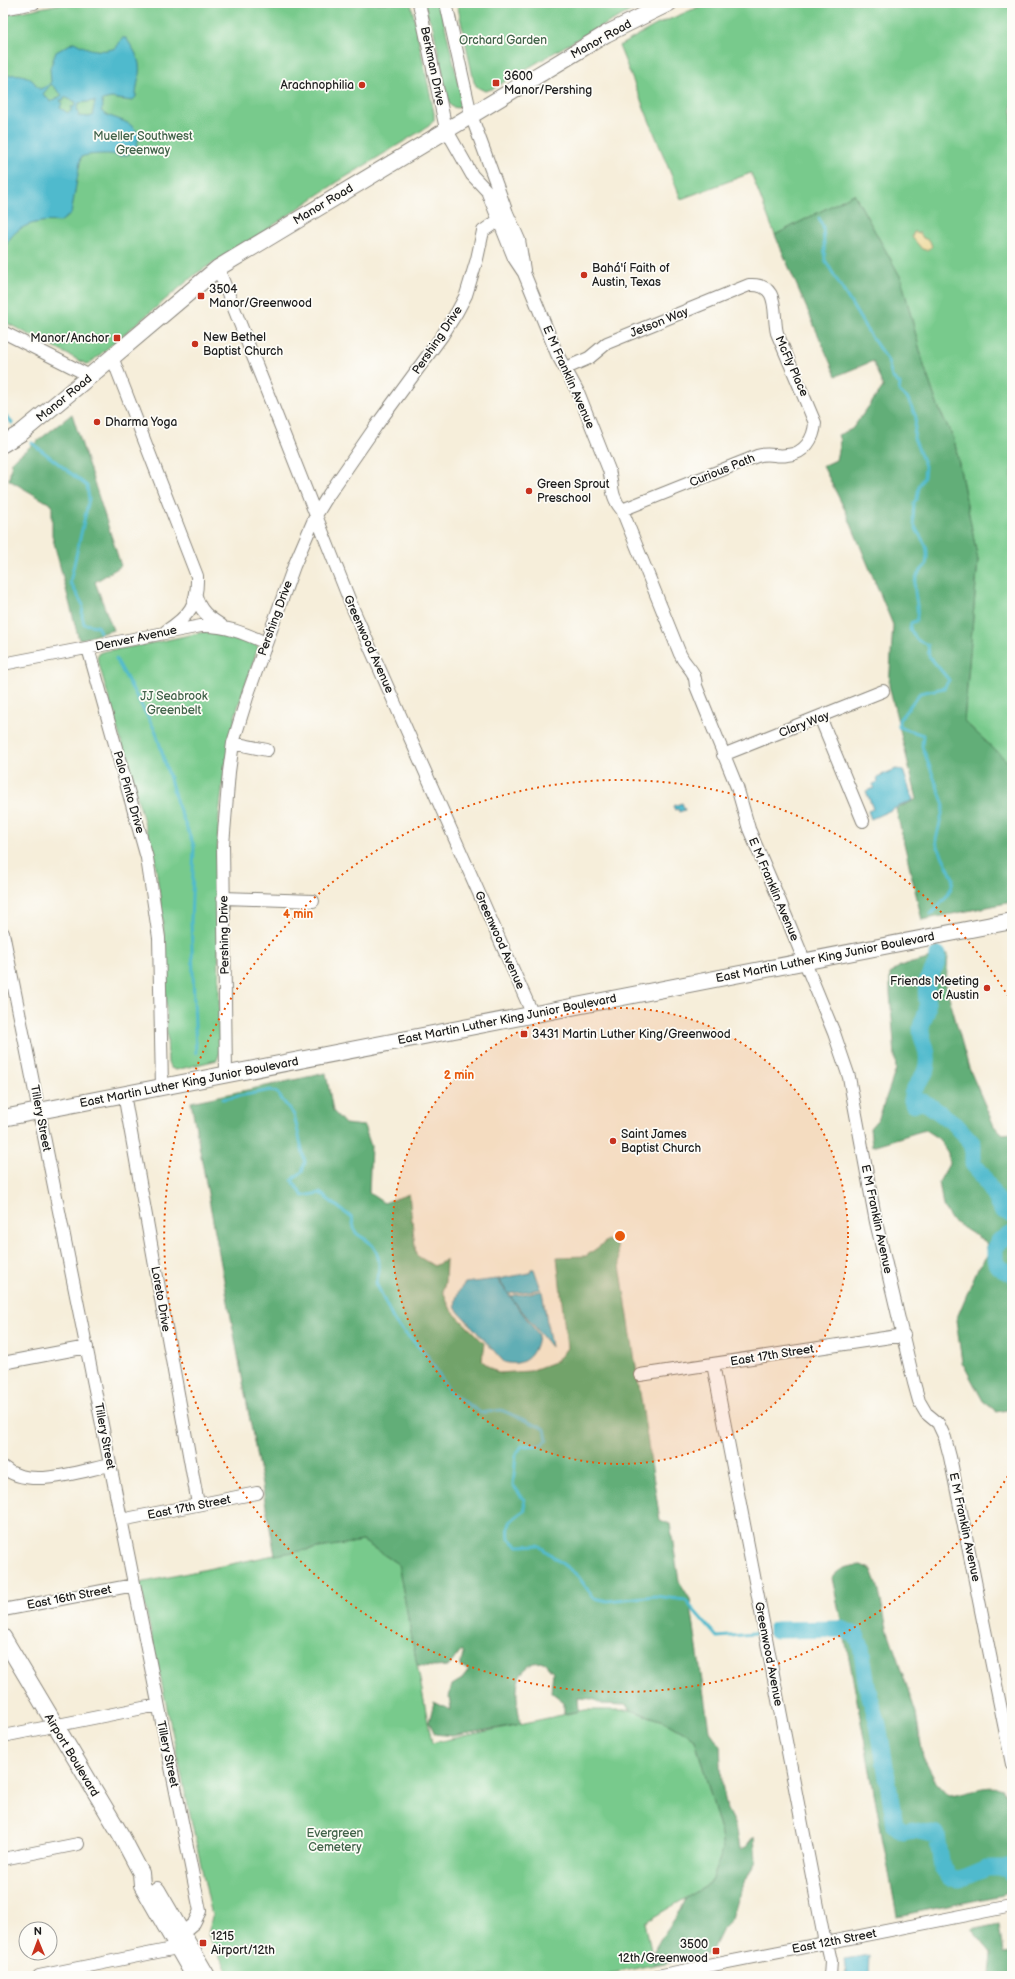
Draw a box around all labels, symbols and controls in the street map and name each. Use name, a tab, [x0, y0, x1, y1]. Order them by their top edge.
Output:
street label: Manor Road	[568, 17, 634, 62]
street label: Berkman Drive	[417, 25, 448, 107]
park label: Orchard Garden	[459, 33, 547, 48]
place label: 3600 Manor/Pershing	[504, 69, 592, 98]
place label: Arachnophilia	[280, 78, 354, 93]
marker: 3600 Manor/Pershing	[491, 78, 501, 88]
marker: Arachnophilia	[357, 80, 367, 90]
park label: Mueller Southwest Greenway	[93, 129, 193, 158]
street label: Manor Road	[291, 181, 356, 228]
place label: Bahá'í Faith of Austin, Texas	[592, 261, 670, 290]
marker: Bahá'í Faith of Austin, Texas	[579, 270, 589, 280]
place label: 3504 Manor/Greenwood	[209, 282, 312, 311]
marker: 3504 Manor/Greenwood	[196, 291, 206, 301]
street label: Pershing Drive	[409, 303, 466, 377]
street label: Jetson Way	[628, 304, 691, 341]
street label: E M Franklin Avenue	[539, 323, 598, 431]
place label: New Bethel Baptist Church	[203, 330, 283, 359]
place label: Manor/Anchor	[30, 331, 110, 346]
marker: Manor/Anchor	[112, 333, 122, 343]
street label: McFly Place	[771, 334, 812, 399]
marker: New Bethel Baptist Church	[190, 339, 200, 349]
street label: Manor Road	[33, 371, 95, 425]
place label: Dharma Yoga	[105, 415, 177, 430]
marker: Dharma Yoga	[92, 417, 102, 427]
street label: Curious Path	[687, 450, 757, 490]
place label: Green Sprout Preschool	[537, 477, 610, 506]
marker: Green Sprout Preschool	[524, 486, 534, 496]
street label: Pershing Drive	[255, 578, 296, 658]
street label: Greenwood Avenue	[340, 593, 397, 696]
street label: Denver Avenue	[94, 623, 178, 654]
park label: JJ Seabrook Greenbelt	[140, 689, 208, 718]
street label: Clary Way	[777, 708, 832, 741]
street label: Palo Pinto Drive	[110, 749, 147, 835]
street label: E M Franklin Avenue	[745, 835, 802, 943]
street label: Greenwood Avenue	[471, 889, 528, 992]
street label: Pershing Drive	[216, 895, 233, 975]
text: 4 min	[283, 907, 313, 922]
street label: East Martin Luther King Junior Boulevard	[714, 929, 936, 986]
place label: Friends Meeting of Austin	[890, 974, 979, 1003]
marker: Friends Meeting of Austin	[982, 983, 992, 993]
street label: East Martin Luther King Junior Boulevard	[396, 991, 618, 1048]
place label: 3431 Martin Luther King/Greenwood	[532, 1027, 731, 1042]
marker: 3431 Martin Luther King/Greenwood	[519, 1029, 529, 1039]
street label: East Martin Luther King Junior Boulevard	[78, 1054, 300, 1111]
text: 2 min	[444, 1068, 474, 1083]
street label: Tillery Street	[27, 1084, 54, 1153]
place label: Saint James Baptist Church	[621, 1127, 701, 1156]
marker: Saint James Baptist Church	[608, 1136, 618, 1146]
street label: E M Franklin Avenue	[858, 1163, 895, 1275]
centre of rings	[613, 1229, 627, 1243]
street label: Loreto Drive	[147, 1265, 174, 1333]
street label: East 17th Street	[729, 1341, 815, 1370]
street label: Tillery Street	[91, 1402, 118, 1471]
street label: E M Franklin Avenue	[946, 1471, 983, 1583]
street label: East 17th Street	[146, 1492, 232, 1523]
street label: East 16th Street	[26, 1582, 113, 1613]
street label: Greenwood Avenue	[751, 1601, 786, 1708]
street label: Airport Boulevard	[41, 1711, 102, 1800]
street label: Tillery Street	[153, 1720, 182, 1789]
park label: Evergreen Cemetery	[307, 1826, 364, 1855]
north arrow	[18, 1921, 58, 1961]
text: N	[34, 1925, 42, 1938]
street label: East 12th Street	[791, 1926, 878, 1957]
place label: 1215 Airport/12th	[211, 1929, 275, 1958]
place label: 3500 12th/Greenwood	[618, 1937, 708, 1966]
marker: 1215 Airport/12th	[198, 1938, 208, 1948]
marker: 3500 12th/Greenwood	[711, 1946, 721, 1956]

